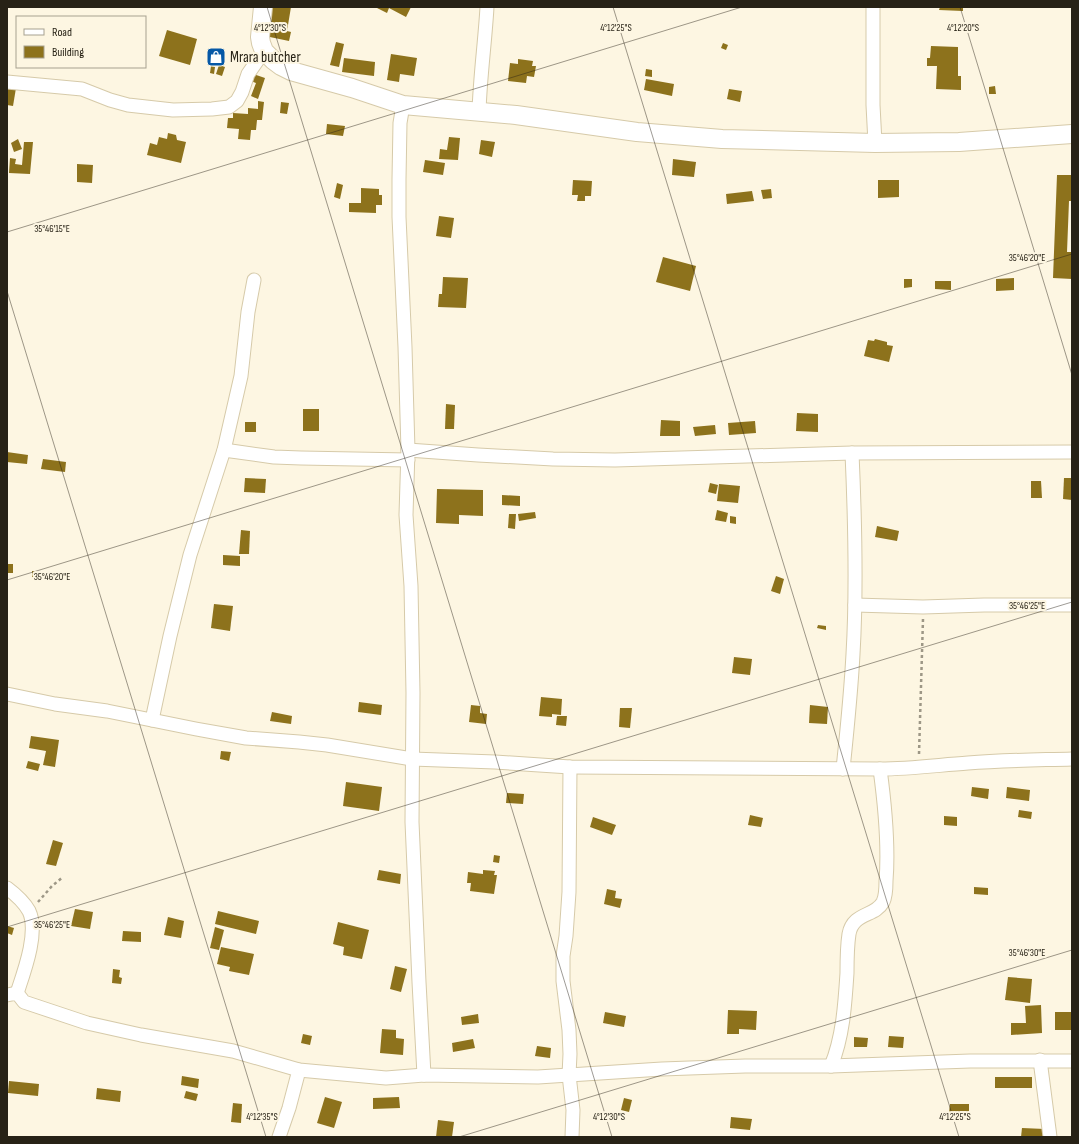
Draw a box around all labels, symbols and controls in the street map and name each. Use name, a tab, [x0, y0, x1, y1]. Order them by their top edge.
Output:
legend	[16, 16, 146, 68]
text: 4°12'30"S	[254, 22, 286, 34]
text: 4°12'25"S	[600, 22, 632, 34]
text: 4°12'20"S	[947, 22, 979, 34]
text: Road	[52, 25, 72, 40]
text: Building	[52, 45, 84, 60]
shop icon: Mrara butcher	[205, 46, 227, 68]
place label: Mrara butcher	[230, 48, 301, 67]
text: 35°46'15"E	[34, 223, 70, 235]
text: 35°46'20"E	[1009, 252, 1045, 264]
text: 35°46'20"E	[34, 571, 70, 583]
text: 35°46'25"E	[1009, 600, 1045, 612]
text: 35°46'25"E	[34, 919, 70, 931]
text: 35°46'30"E	[1009, 947, 1045, 959]
text: 4°12'35"S	[246, 1111, 278, 1123]
text: 4°12'30"S	[593, 1111, 625, 1123]
text: 4°12'25"S	[939, 1111, 971, 1123]

